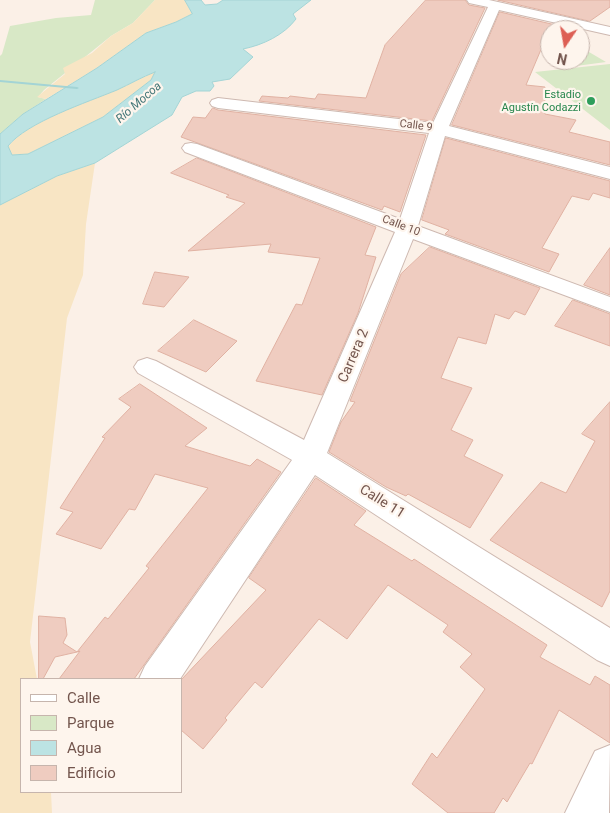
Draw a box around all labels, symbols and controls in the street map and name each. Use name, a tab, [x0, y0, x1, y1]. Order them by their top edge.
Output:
north arrow	[540, 20, 590, 70]
text: N	[556, 50, 569, 68]
water label: Río Mocoa	[113, 79, 165, 127]
place label: Estadio Agustín Codazzi	[502, 88, 581, 114]
marker: Estadio Agustín Codazzi	[585, 95, 597, 107]
street label: Calle 9	[399, 117, 433, 135]
street label: Calle 10	[380, 213, 422, 239]
street label: Carrera 2	[335, 327, 373, 385]
street label: Calle 11	[356, 482, 408, 522]
legend	[20, 678, 182, 793]
text: Calle	[67, 689, 100, 707]
text: Parque	[67, 714, 114, 732]
text: Agua	[67, 739, 102, 757]
text: Edificio	[67, 764, 116, 782]

